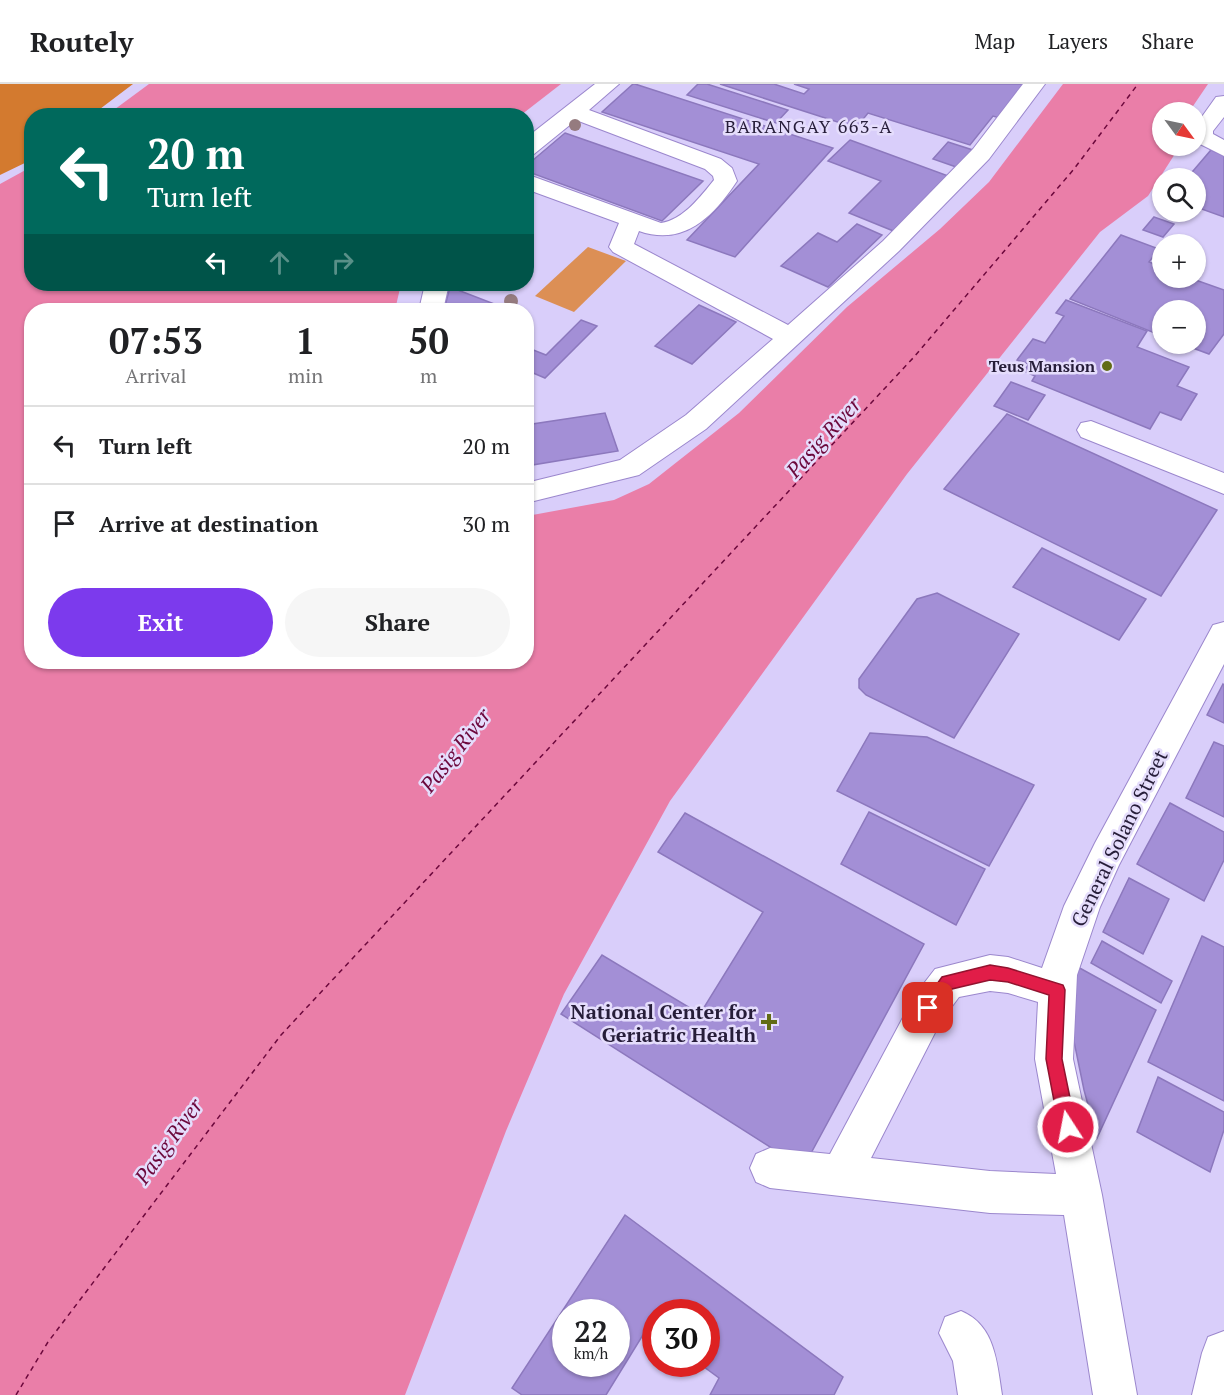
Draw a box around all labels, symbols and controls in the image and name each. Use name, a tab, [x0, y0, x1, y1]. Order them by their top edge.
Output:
text: Routely	[30, 23, 133, 60]
text: Map	[974, 27, 1015, 55]
text: Layers	[1048, 27, 1108, 55]
text: Share	[1141, 27, 1194, 55]
north arrow	[1152, 102, 1206, 156]
map controls	[1152, 102, 1206, 354]
district label: BARANGAY 663-A	[725, 114, 893, 138]
text: 20 m	[147, 125, 245, 181]
icon: left	[48, 132, 126, 210]
button: search	[1152, 168, 1206, 222]
text: Turn left	[147, 179, 252, 215]
button: +	[1152, 234, 1206, 288]
icon: left	[200, 246, 233, 279]
icon: ahead	[263, 246, 296, 279]
icon: right	[326, 246, 359, 279]
button: −	[1152, 300, 1206, 354]
text: 07:53	[109, 317, 203, 364]
text: 1	[295, 317, 316, 364]
text: 50	[408, 317, 449, 364]
place label: Teus Mansion	[989, 355, 1096, 377]
marker: Teus Mansion	[1100, 359, 1114, 373]
text: Arrival	[125, 362, 187, 389]
text: min	[288, 362, 323, 389]
text: m	[420, 362, 437, 389]
water label: Pasig River	[779, 390, 867, 484]
icon: left	[48, 429, 81, 462]
text: Turn left	[99, 431, 192, 460]
text: 20 m	[462, 431, 510, 460]
icon: arrive	[48, 507, 81, 540]
text: Arrive at destination	[99, 509, 318, 538]
text: 30 m	[462, 509, 510, 538]
button: Exit	[48, 588, 273, 657]
button: Share	[285, 588, 510, 657]
water label: Pasig River	[413, 702, 497, 798]
street label: General Solano Street	[1064, 745, 1174, 931]
pin	[902, 982, 953, 1033]
icon: arrive	[911, 991, 944, 1024]
place label: National Center for Geriatric Health	[571, 998, 756, 1048]
marker: National Center for Geriatric Health	[760, 1013, 778, 1031]
water label: Pasig River	[127, 1092, 209, 1190]
position arrow	[1036, 1095, 1100, 1159]
speed limit sign: 30	[642, 1299, 720, 1377]
text: 22	[574, 1311, 608, 1351]
text: km/h	[574, 1343, 608, 1363]

